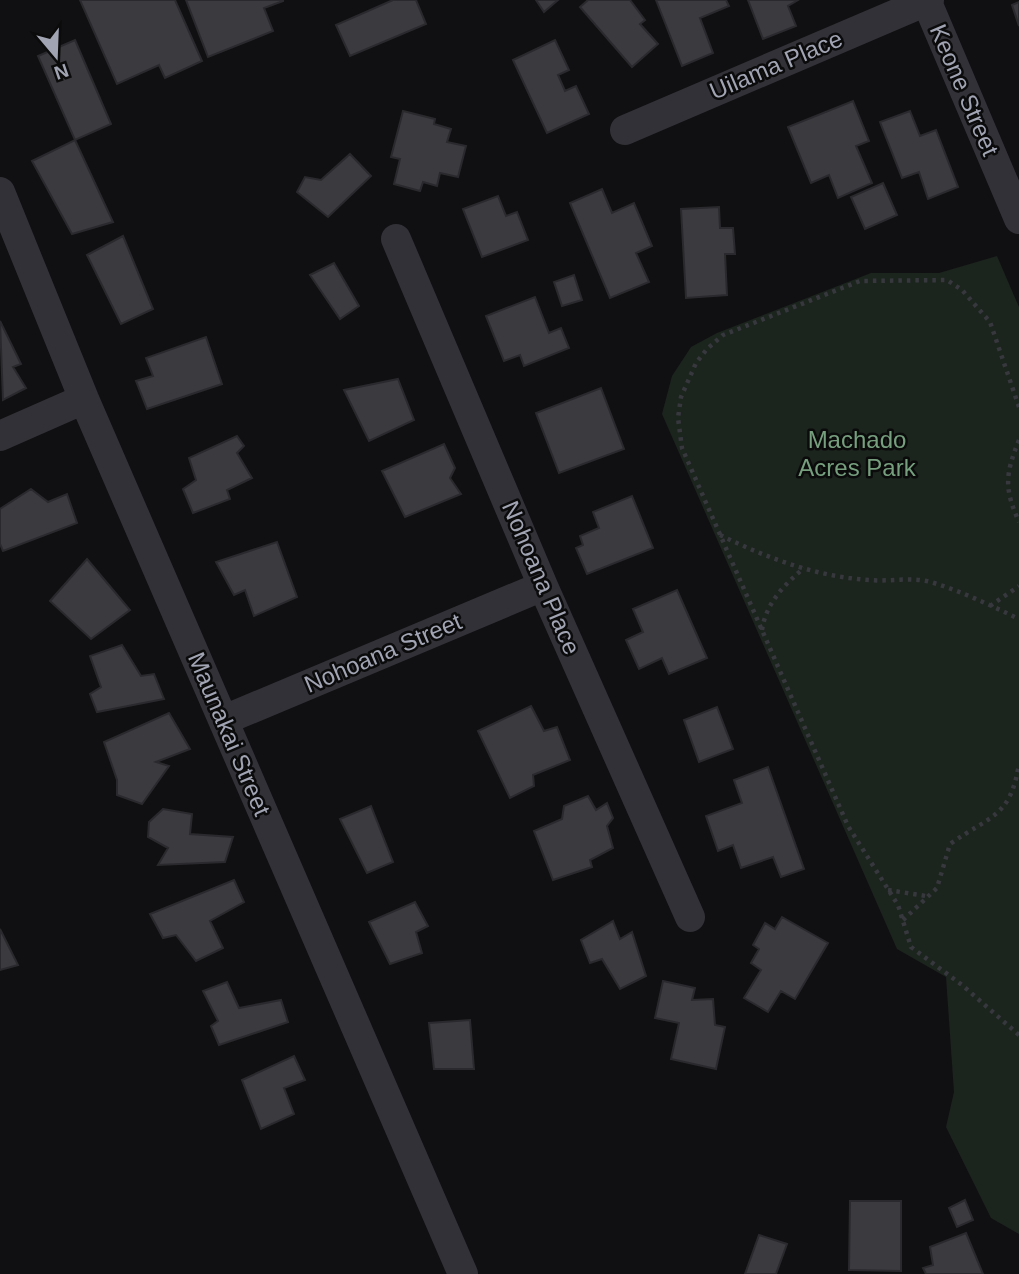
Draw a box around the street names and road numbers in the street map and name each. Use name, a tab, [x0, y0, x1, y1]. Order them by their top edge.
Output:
street label: Keone Street	[925, 20, 1004, 160]
street label: Uilama Place	[705, 24, 846, 105]
street label: Nohoana Place	[497, 497, 586, 659]
street label: Nohoana Street	[300, 607, 466, 698]
street label: Maunakai Street	[183, 648, 276, 820]

